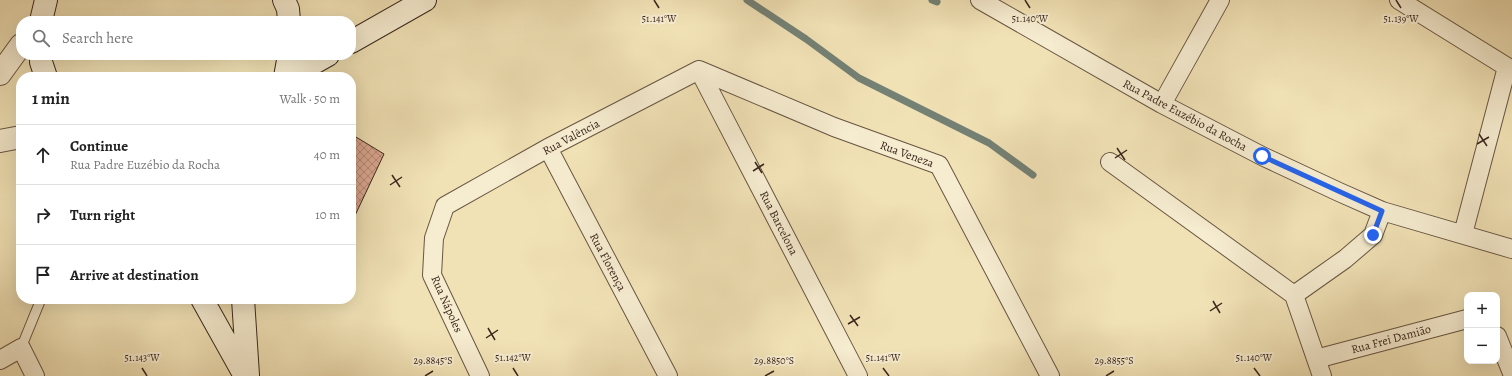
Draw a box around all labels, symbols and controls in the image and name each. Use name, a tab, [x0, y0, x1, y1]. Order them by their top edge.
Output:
text: 51.141°W	[642, 12, 677, 25]
text: 51.140°W	[1012, 12, 1049, 25]
text: 51.139°W	[1383, 12, 1419, 25]
search box	[16, 16, 356, 60]
icon: search	[30, 27, 52, 49]
text: Search here	[62, 28, 133, 48]
street label: Rua Padre Euzébio da Rocha	[1120, 75, 1250, 155]
text: 1 min	[32, 87, 70, 110]
text: Walk · 50 m	[280, 90, 340, 107]
street label: Rua Valência	[540, 115, 603, 159]
text: Continue	[70, 136, 128, 156]
street label: Rua Veneza	[878, 137, 937, 171]
icon: ahead	[32, 144, 54, 166]
text: 40 m	[314, 146, 340, 163]
route start	[1253, 147, 1271, 165]
text: Rua Padre Euzébio da Rocha	[70, 156, 220, 173]
street label: Rua Barcelona	[756, 188, 802, 258]
icon: right	[32, 204, 54, 226]
text: Turn right	[70, 205, 135, 225]
text: 10 m	[315, 206, 340, 223]
route end	[1364, 226, 1382, 244]
street label: Rua Florença	[586, 230, 630, 294]
icon: arrive	[32, 264, 54, 286]
text: Arrive at destination	[70, 265, 199, 285]
street label: Rua Nápoles	[427, 273, 467, 335]
map controls	[1464, 292, 1500, 364]
button: +	[1464, 292, 1500, 328]
street label: Rua Frei Damião	[1349, 321, 1433, 357]
button: −	[1464, 328, 1500, 364]
text: 51.143°W	[124, 351, 160, 364]
text: 51.142°W	[495, 351, 532, 364]
text: 51.141°W	[866, 351, 901, 364]
text: 51.140°W	[1236, 351, 1273, 364]
text: 29.8845°S	[413, 354, 453, 367]
text: 29.8850°S	[754, 354, 794, 367]
text: 29.8855°S	[1095, 354, 1133, 367]

